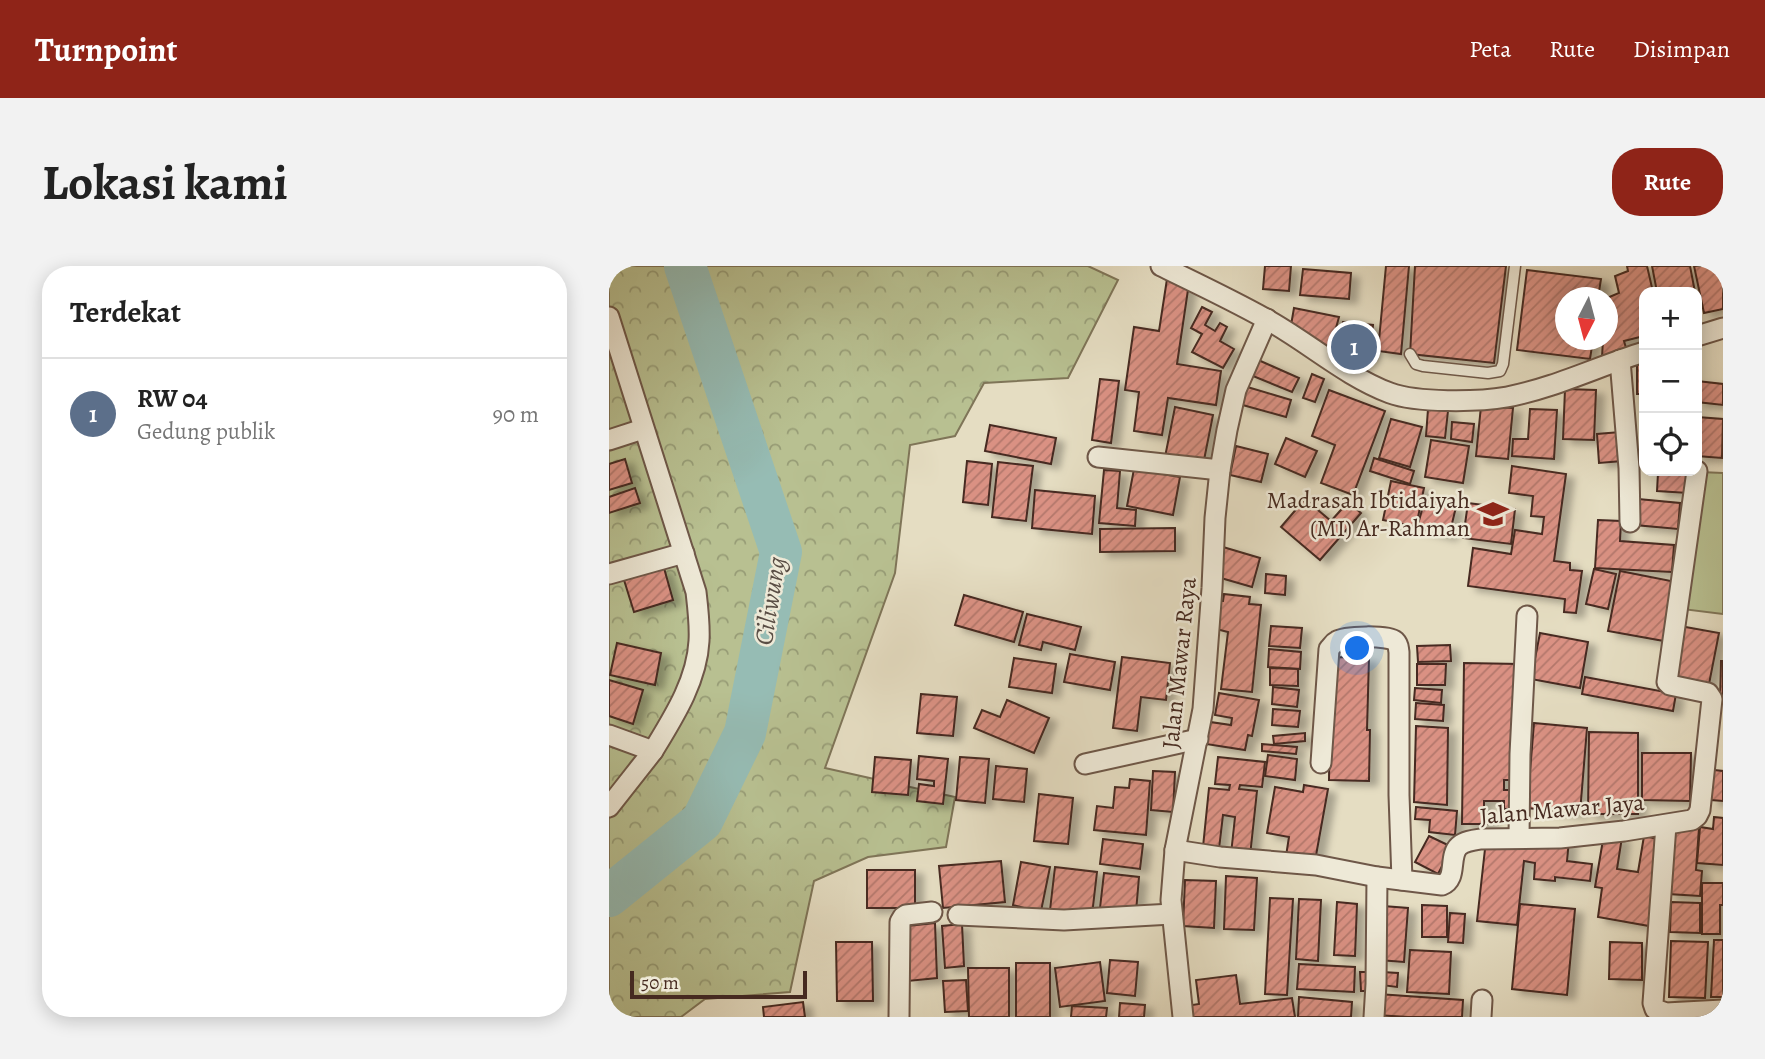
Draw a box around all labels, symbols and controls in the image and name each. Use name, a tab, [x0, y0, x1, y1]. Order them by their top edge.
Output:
text: Turnpoint	[35, 27, 177, 72]
text: Peta	[1469, 33, 1511, 65]
text: Rute	[1549, 33, 1595, 65]
text: Disimpan	[1633, 33, 1730, 65]
button: Rute	[1612, 148, 1723, 216]
text: Lokasi kami	[42, 149, 288, 216]
north arrow	[1555, 287, 1618, 350]
map controls	[1639, 287, 1702, 476]
button: +	[1639, 287, 1702, 350]
text: Terdekat	[70, 292, 181, 332]
pin: 1	[1331, 321, 1377, 373]
button: −	[1639, 350, 1702, 413]
text: RW 04	[137, 381, 208, 416]
text: 1	[89, 399, 97, 430]
text: 90 m	[493, 399, 539, 430]
button: locate	[1639, 413, 1702, 476]
text: Gedung publik	[137, 416, 275, 447]
place label: Madrasah Ibtidaiyah (MI) Ar-Rahman	[1267, 484, 1470, 544]
school or university icon: Madrasah Ibtidaiyah (MI) Ar-Rahman	[1476, 497, 1510, 531]
water label: Ciliwung	[746, 554, 794, 648]
street label: Jalan Mawar Raya	[1154, 575, 1204, 750]
your location	[1340, 631, 1374, 665]
street label: Jalan Mawar Jaya	[1478, 786, 1646, 832]
scale bar	[630, 968, 807, 1000]
text: 50 m	[641, 970, 679, 996]

